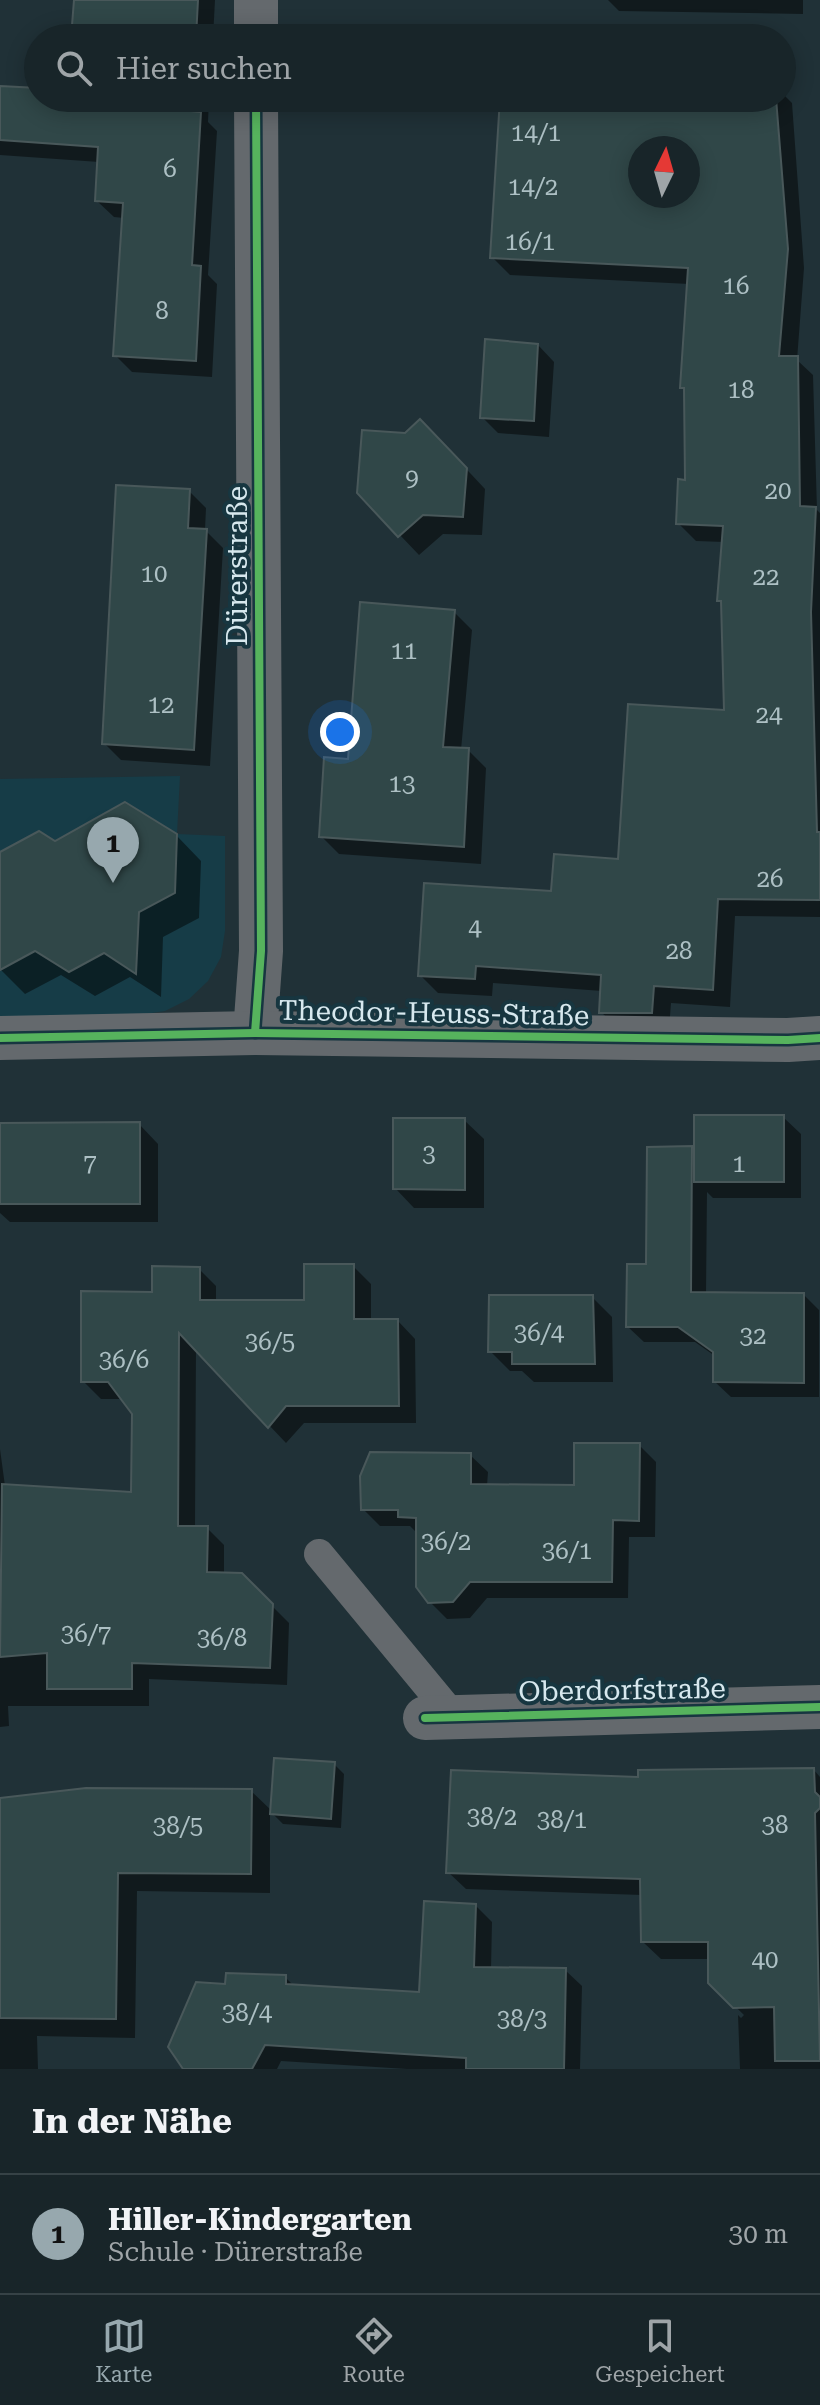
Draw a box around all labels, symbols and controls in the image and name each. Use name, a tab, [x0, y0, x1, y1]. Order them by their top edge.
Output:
search box	[24, 24, 796, 112]
icon: search	[52, 46, 96, 90]
text: Hier suchen	[116, 51, 292, 86]
house number: 14/1	[511, 119, 561, 147]
north arrow	[628, 136, 700, 208]
house number: 6	[163, 155, 177, 183]
house number: 14/2	[508, 173, 558, 201]
house number: 16/1	[505, 228, 555, 256]
house number: 16	[723, 272, 749, 300]
house number: 8	[155, 297, 169, 325]
house number: 18	[728, 376, 754, 404]
house number: 9	[405, 464, 419, 492]
house number: 20	[765, 477, 791, 505]
street label: Dürerstraße	[221, 486, 254, 646]
house number: 10	[141, 560, 167, 588]
house number: 22	[753, 563, 779, 591]
house number: 11	[391, 637, 417, 665]
house number: 12	[148, 691, 174, 719]
house number: 24	[756, 701, 783, 729]
your location	[320, 712, 360, 752]
house number: 13	[389, 770, 415, 798]
pin: 1	[87, 817, 139, 883]
house number: 26	[757, 865, 783, 893]
house number: 4	[468, 914, 482, 942]
house number: 28	[666, 937, 692, 965]
street label: Theodor-Heuss-Straße	[278, 994, 590, 1032]
house number: 3	[422, 1140, 436, 1168]
house number: 7	[83, 1149, 97, 1177]
house number: 1	[732, 1150, 746, 1178]
house number: 36/4	[514, 1319, 565, 1347]
house number: 32	[740, 1322, 766, 1350]
house number: 36/5	[245, 1328, 295, 1356]
house number: 36/6	[99, 1346, 149, 1374]
house number: 36/2	[421, 1528, 471, 1556]
house number: 36/1	[542, 1537, 592, 1565]
house number: 36/7	[61, 1620, 111, 1648]
house number: 36/8	[197, 1624, 247, 1652]
street label: Oberdorfstraße	[518, 1672, 726, 1708]
house number: 38/2	[467, 1803, 517, 1831]
house number: 38/1	[537, 1806, 587, 1834]
house number: 38	[762, 1811, 788, 1839]
house number: 38/5	[153, 1812, 203, 1840]
house number: 40	[752, 1946, 778, 1974]
house number: 38/4	[222, 1999, 273, 2027]
house number: 38/3	[497, 2005, 547, 2033]
text: In der Nähe	[32, 2101, 232, 2141]
text: Hiller-Kindergarten	[108, 2202, 412, 2237]
text: 1	[51, 2219, 65, 2249]
text: 30 m	[729, 2219, 788, 2249]
text: Schule · Dürerstraße	[108, 2237, 363, 2267]
tab: Karte	[95, 2314, 152, 2387]
tab: Route	[343, 2314, 405, 2387]
tab: Gespeichert	[595, 2314, 725, 2387]

